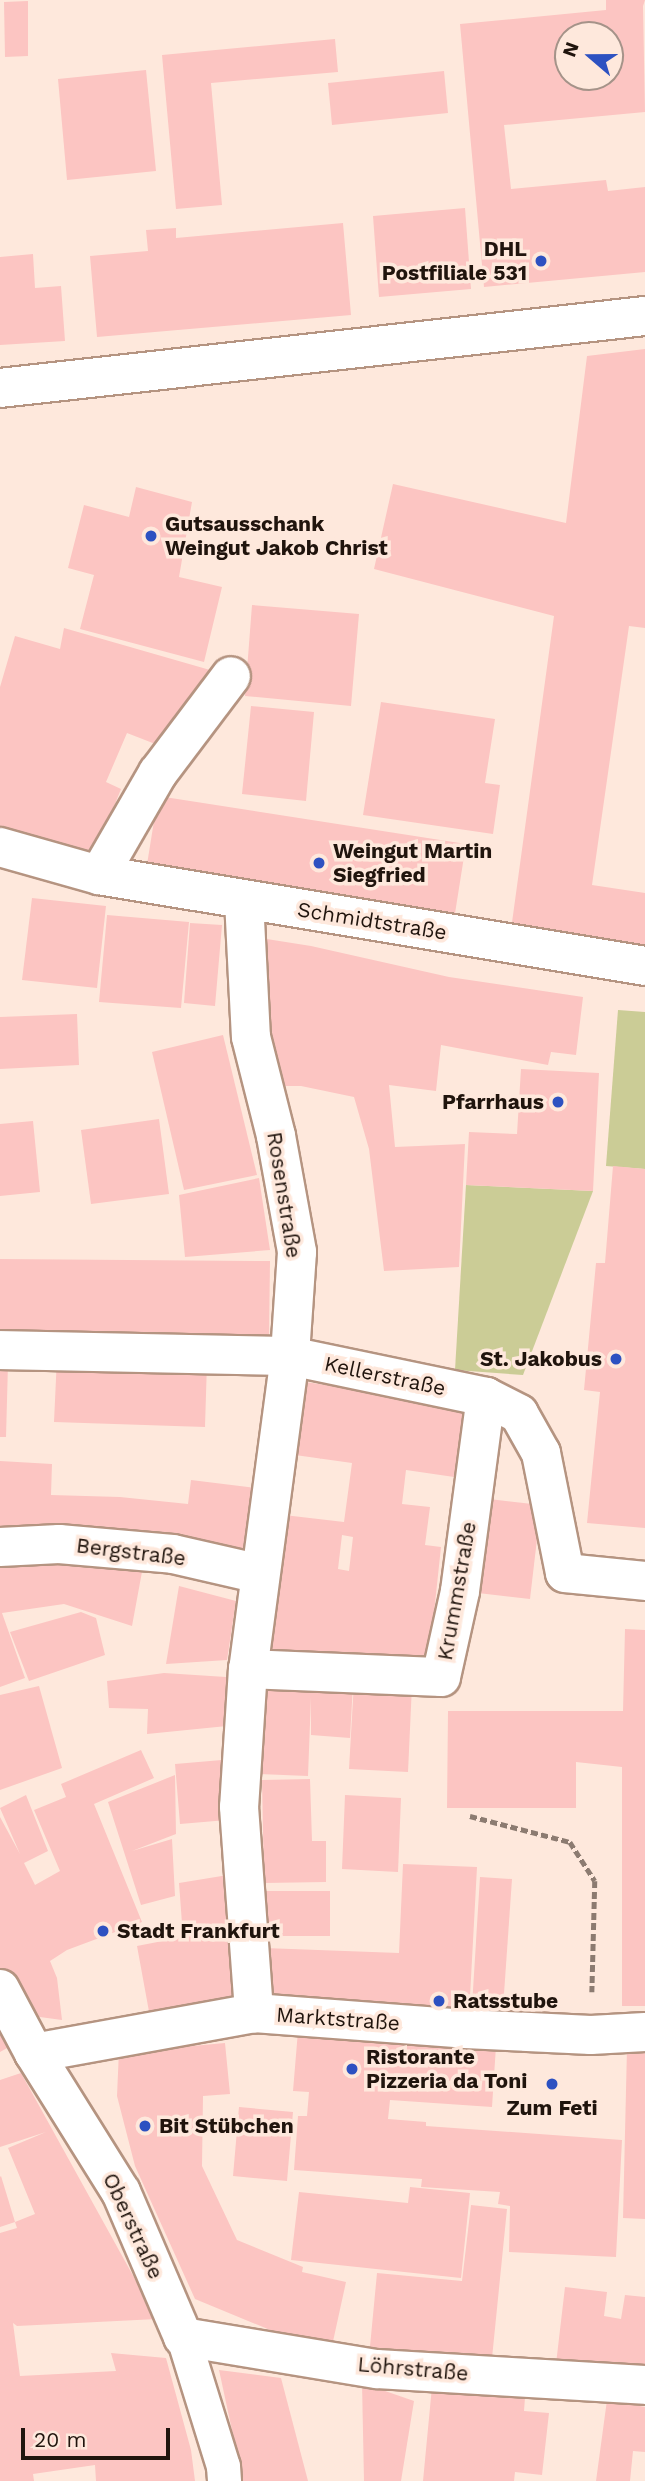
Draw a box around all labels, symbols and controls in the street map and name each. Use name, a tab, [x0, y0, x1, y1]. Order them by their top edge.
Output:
north arrow	[554, 21, 624, 91]
text: N	[557, 39, 584, 60]
place label: DHL Postfiliale 531	[382, 236, 527, 286]
marker: DHL Postfiliale 531	[533, 253, 549, 269]
place label: Gutsausschank Weingut Jakob Christ	[165, 511, 388, 561]
marker: Gutsausschank Weingut Jakob Christ	[143, 528, 159, 544]
place label: Weingut Martin Siegfried	[333, 838, 492, 888]
marker: Weingut Martin Siegfried	[311, 855, 327, 871]
street label: Schmidtstraße	[296, 897, 448, 945]
place label: Pfarrhaus	[442, 1089, 544, 1115]
marker: Pfarrhaus	[550, 1094, 566, 1110]
street label: Rosenstraße	[262, 1130, 306, 1260]
place label: St. Jakobus	[480, 1346, 602, 1372]
street label: Kellerstraße	[322, 1351, 448, 1401]
marker: St. Jakobus	[608, 1351, 624, 1367]
street label: Krummstraße	[432, 1520, 482, 1662]
street label: Bergstraße	[75, 1533, 187, 1571]
place label: Stadt Frankfurt	[117, 1918, 280, 1944]
marker: Stadt Frankfurt	[95, 1923, 111, 1939]
place label: Ratsstube	[453, 1988, 558, 2014]
marker: Ratsstube	[431, 1993, 447, 2009]
street label: Marktstraße	[275, 2002, 401, 2036]
place label: Ristorante Pizzeria da Toni	[366, 2044, 528, 2094]
marker: Ristorante Pizzeria da Toni	[344, 2061, 360, 2077]
marker: Zum Feti	[544, 2076, 560, 2092]
place label: Zum Feti	[506, 2095, 598, 2121]
place label: Bit Stübchen	[159, 2113, 294, 2139]
marker: Bit Stübchen	[137, 2118, 153, 2134]
street label: Oberstraße	[97, 2169, 169, 2283]
street label: Löhrstraße	[357, 2352, 469, 2386]
scale bar	[24, 2414, 173, 2458]
text: 20 m	[34, 2427, 86, 2452]

